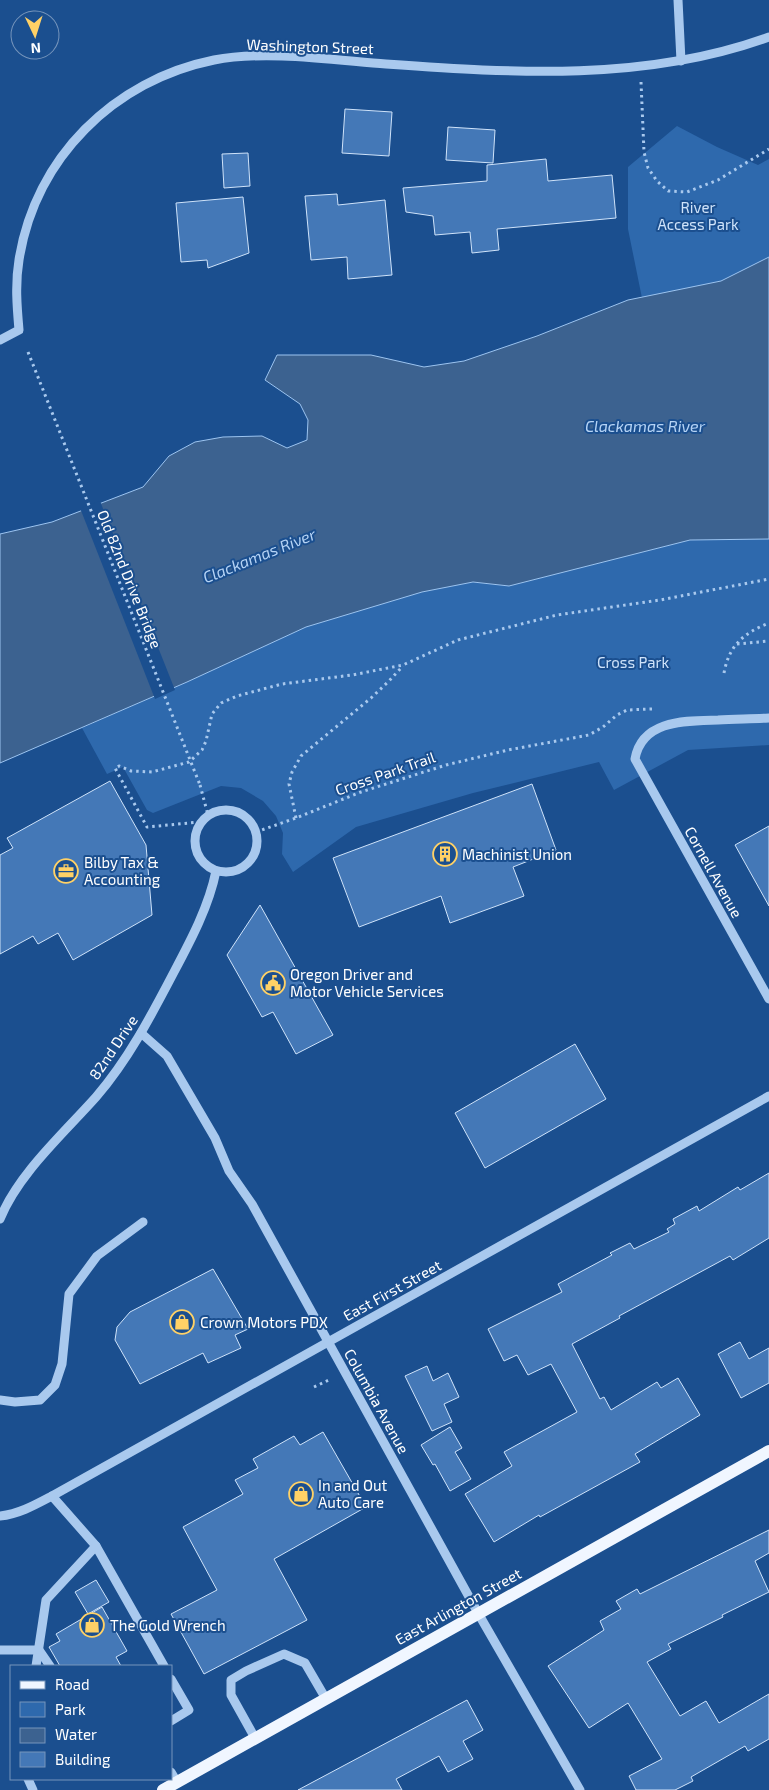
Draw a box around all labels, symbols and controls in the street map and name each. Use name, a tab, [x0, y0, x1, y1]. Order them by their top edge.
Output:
north arrow	[10, 10, 60, 60]
street label: Washington Street	[246, 35, 374, 57]
text: N	[30, 40, 42, 57]
park label: River Access Park	[657, 198, 739, 233]
water label: Clackamas River	[585, 416, 706, 435]
street label: Old 82nd Drive Bridge	[94, 507, 166, 651]
water label: Clackamas River	[200, 523, 319, 586]
park label: Cross Park	[597, 653, 669, 671]
street label: Cross Park Trail	[333, 747, 438, 799]
street label: Cornell Avenue	[681, 823, 747, 921]
building icon: Machinist Union	[432, 841, 458, 867]
place label: Machinist Union	[462, 845, 572, 863]
place label: Bilby Tax & Accounting	[84, 853, 161, 888]
office icon: Bilby Tax & Accounting	[53, 858, 79, 884]
place label: Oregon Driver and Motor Vehicle Services	[290, 965, 444, 1000]
public building icon: Oregon Driver and Motor Vehicle Services	[260, 970, 286, 996]
street label: 82nd Drive	[85, 1011, 141, 1083]
street label: East First Street	[340, 1255, 444, 1324]
shop icon: Crown Motors PDX	[169, 1309, 195, 1335]
place label: Crown Motors PDX	[200, 1313, 328, 1331]
street label: Columbia Avenue	[341, 1345, 413, 1457]
place label: In and Out Auto Care	[318, 1476, 387, 1511]
shop icon: In and Out Auto Care	[288, 1481, 314, 1507]
street label: East Arlington Street	[392, 1564, 525, 1648]
shop icon: The Gold Wrench	[79, 1612, 105, 1638]
place label: The Gold Wrench	[110, 1616, 226, 1634]
legend	[10, 1665, 172, 1780]
text: Road	[55, 1675, 90, 1693]
text: Park	[55, 1700, 86, 1718]
text: Water	[55, 1725, 97, 1743]
text: Building	[55, 1750, 111, 1768]

